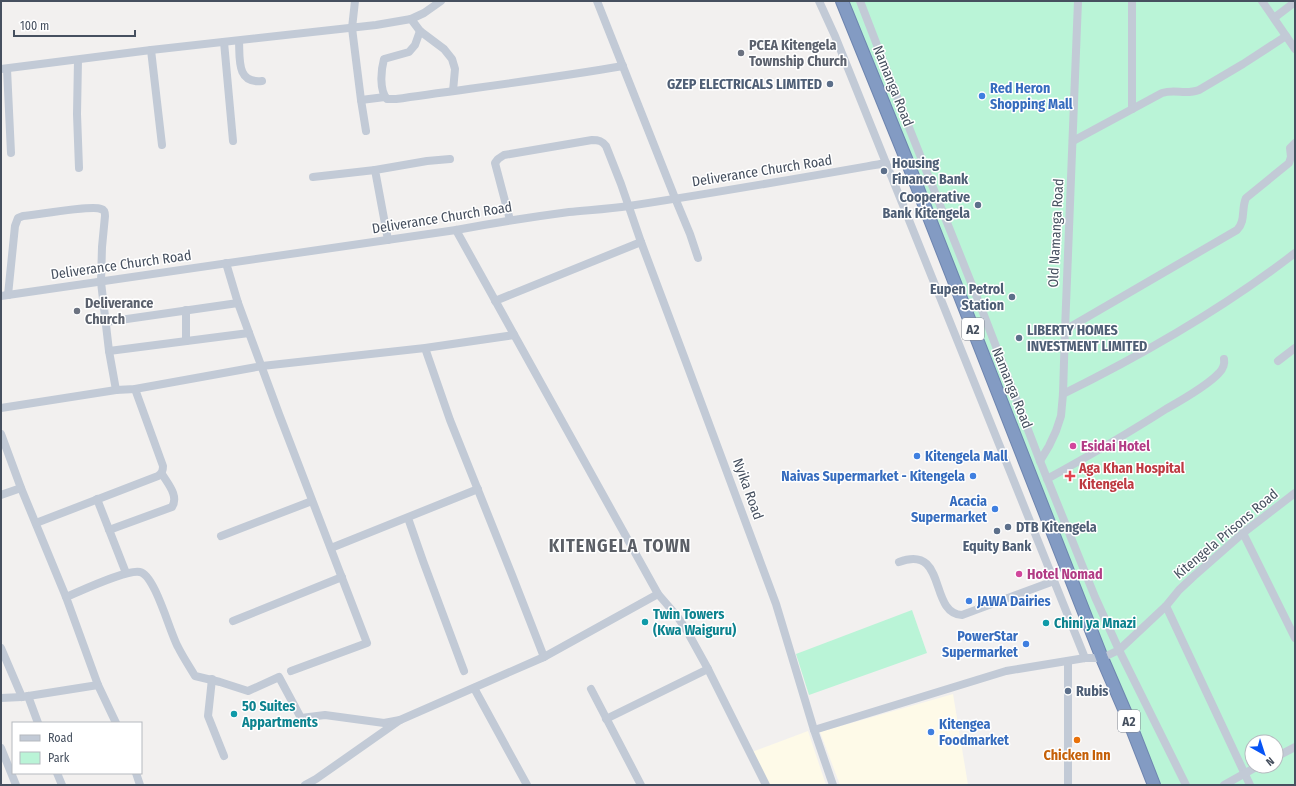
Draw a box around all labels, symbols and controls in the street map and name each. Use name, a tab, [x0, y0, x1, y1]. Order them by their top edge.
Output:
scale bar	[14, 12, 135, 38]
text: 100 m	[20, 19, 49, 33]
place label: PCEA Kitengela Township Church	[749, 37, 847, 70]
street label: Namanga Road	[869, 43, 917, 129]
marker: PCEA Kitengela Township Church	[736, 48, 746, 58]
place label: GZEP ELECTRICALS LIMITED	[667, 76, 822, 93]
marker: GZEP ELECTRICALS LIMITED	[825, 79, 835, 89]
place label: Red Heron Shopping Mall	[990, 80, 1073, 113]
marker: Red Heron Shopping Mall	[977, 91, 987, 101]
street label: Deliverance Church Road	[691, 152, 833, 190]
place label: Housing Finance Bank	[892, 155, 969, 188]
marker: Housing Finance Bank	[879, 166, 889, 176]
street label: Old Namanga Road	[1045, 178, 1067, 288]
place label: Cooperative Bank Kitengela	[883, 189, 970, 222]
street label: Deliverance Church Road	[371, 199, 513, 237]
marker: Cooperative Bank Kitengela	[973, 200, 983, 210]
street label: Deliverance Church Road	[50, 247, 192, 283]
place label: Eupen Petrol Station	[930, 281, 1004, 314]
marker: Eupen Petrol Station	[1007, 292, 1017, 302]
place label: Deliverance Church	[85, 295, 153, 328]
marker: Deliverance Church	[72, 306, 82, 316]
road number: A2	[962, 318, 984, 340]
place label: LIBERTY HOMES INVESTMENT LIMITED	[1027, 322, 1147, 355]
marker: LIBERTY HOMES INVESTMENT LIMITED	[1014, 333, 1024, 343]
street label: Namanga Road	[988, 345, 1036, 431]
place label: Esidai Hotel	[1081, 438, 1150, 455]
marker: Esidai Hotel	[1068, 441, 1078, 451]
place label: Kitengela Mall	[925, 448, 1008, 465]
marker: Kitengela Mall	[912, 451, 922, 461]
street label: Nyika Road	[729, 456, 767, 522]
place label: Aga Khan Hospital Kitengela	[1078, 460, 1185, 493]
place label: Naivas Supermarket - Kitengela	[781, 468, 965, 485]
marker: Aga Khan Hospital Kitengela	[1064, 470, 1076, 482]
marker: Naivas Supermarket - Kitengela	[968, 471, 978, 481]
street label: Kitengela Prisons Road	[1170, 485, 1282, 583]
place label: Acacia Supermarket	[911, 493, 988, 526]
marker: Acacia Supermarket	[990, 504, 1000, 514]
place label: DTB Kitengela	[1016, 519, 1097, 536]
marker: DTB Kitengela	[1003, 522, 1013, 532]
marker: Equity Bank	[992, 526, 1002, 536]
district label: KITENGELA TOWN	[549, 535, 691, 557]
place label: Equity Bank	[963, 538, 1032, 555]
place label: Hotel Nomad	[1027, 566, 1103, 583]
marker: Hotel Nomad	[1014, 569, 1024, 579]
place label: JAWA Dairies	[976, 593, 1051, 610]
marker: JAWA Dairies	[964, 596, 974, 606]
place label: Twin Towers (Kwa Waiguru)	[653, 606, 736, 639]
place label: Chini ya Mnazi	[1054, 615, 1137, 632]
marker: Twin Towers (Kwa Waiguru)	[640, 617, 650, 627]
marker: Chini ya Mnazi	[1041, 618, 1051, 628]
place label: PowerStar Supermarket	[942, 628, 1019, 661]
marker: PowerStar Supermarket	[1021, 639, 1031, 649]
place label: Rubis	[1076, 683, 1109, 700]
marker: Rubis	[1063, 686, 1073, 696]
place label: 50 Suites Appartments	[241, 698, 318, 731]
marker: 50 Suites Appartments	[229, 709, 239, 719]
road number: A2	[1118, 710, 1140, 732]
place label: Kitengea Foodmarket	[939, 716, 1010, 749]
legend	[12, 722, 142, 774]
marker: Kitengea Foodmarket	[926, 727, 936, 737]
text: Road	[48, 731, 73, 745]
north arrow	[1244, 734, 1284, 774]
marker: Chicken Inn	[1072, 735, 1082, 745]
place label: Chicken Inn	[1044, 747, 1111, 764]
text: Park	[48, 751, 70, 765]
text: N	[1263, 754, 1277, 769]

